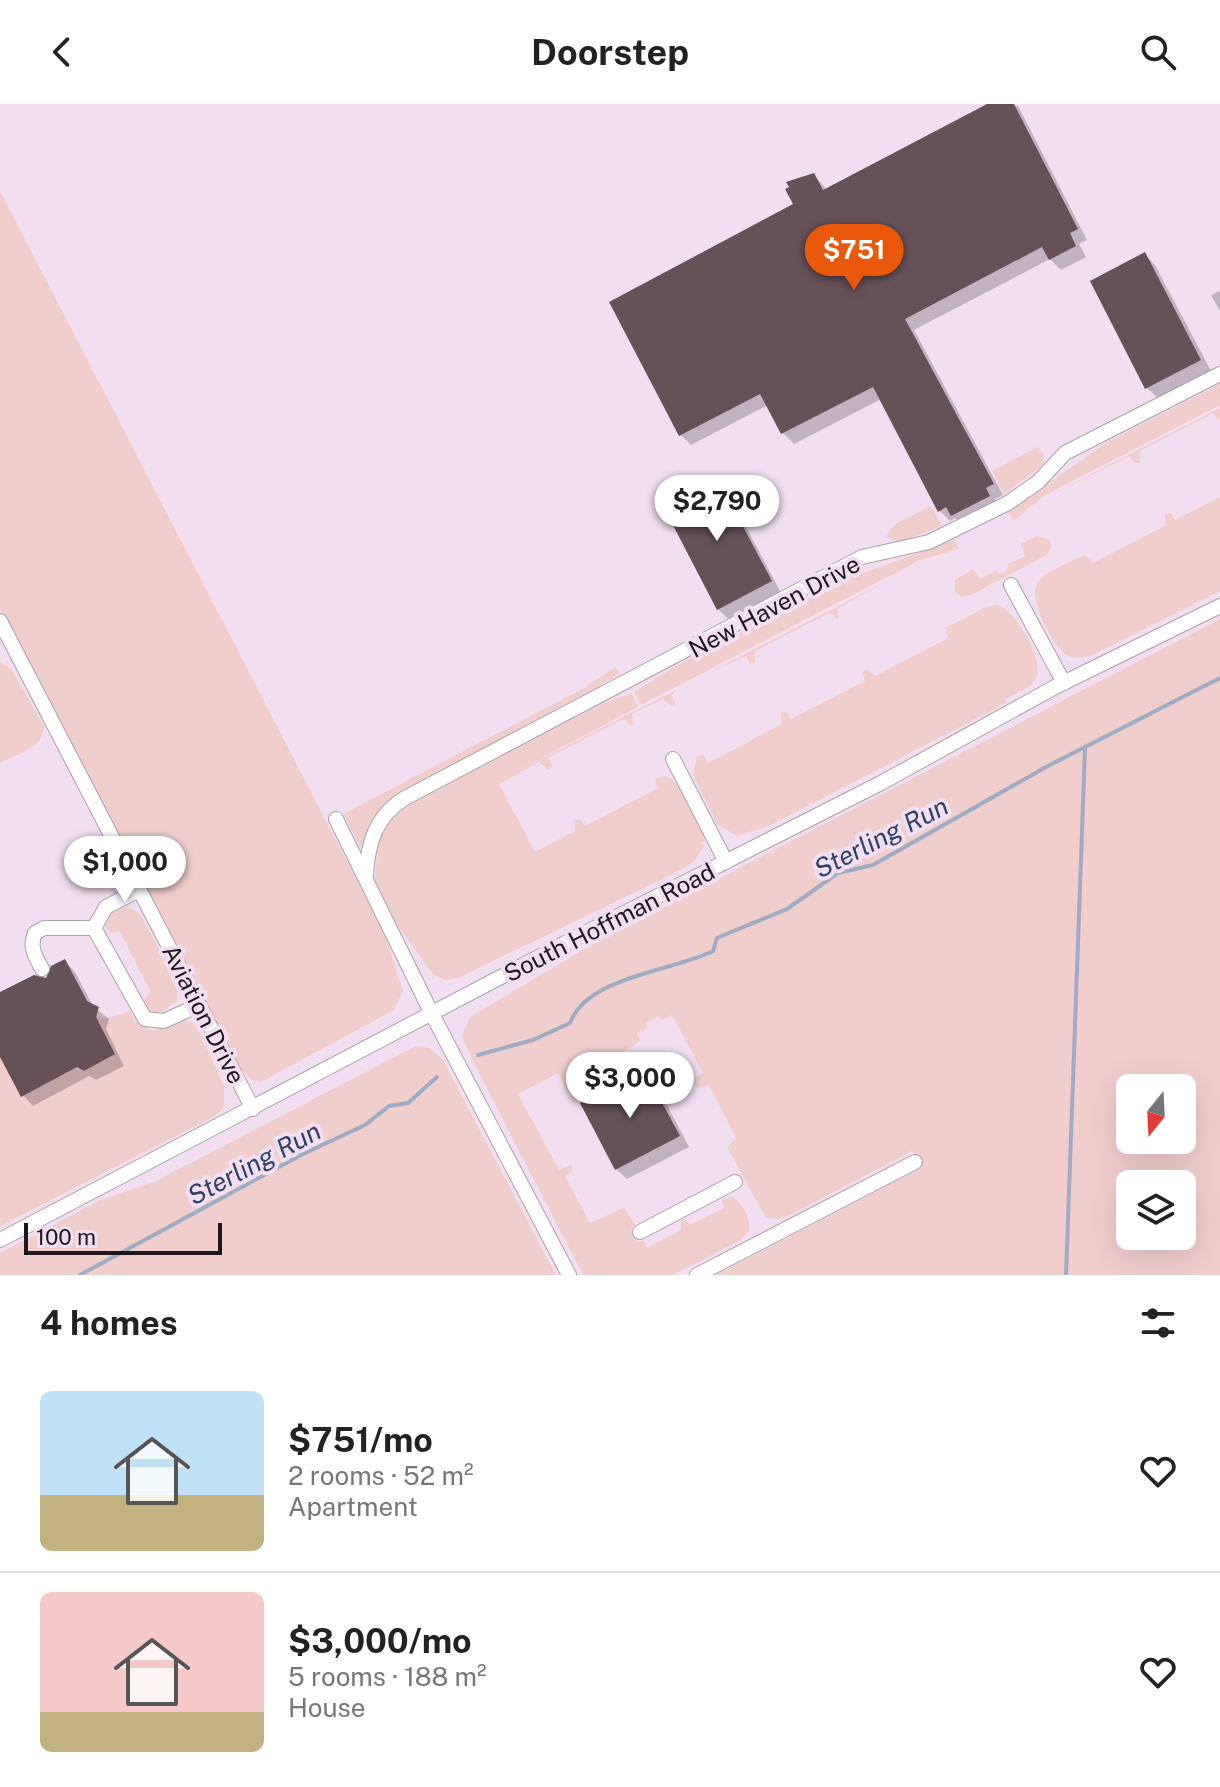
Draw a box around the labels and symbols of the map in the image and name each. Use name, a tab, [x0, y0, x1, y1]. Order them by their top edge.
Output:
pin: $751	[807, 224, 901, 292]
pin: $2,790	[652, 475, 782, 543]
street label: New Haven Drive	[684, 549, 864, 663]
water label: Sterling Run	[809, 790, 953, 884]
pin: $1,000	[60, 836, 190, 904]
street label: South Hoffman Road	[499, 857, 719, 987]
street label: Aviation Drive	[157, 940, 251, 1088]
pin: $3,000	[565, 1052, 695, 1120]
north arrow	[1116, 1074, 1196, 1154]
water label: Sterling Run	[182, 1115, 326, 1211]
scale bar	[24, 1219, 222, 1255]

